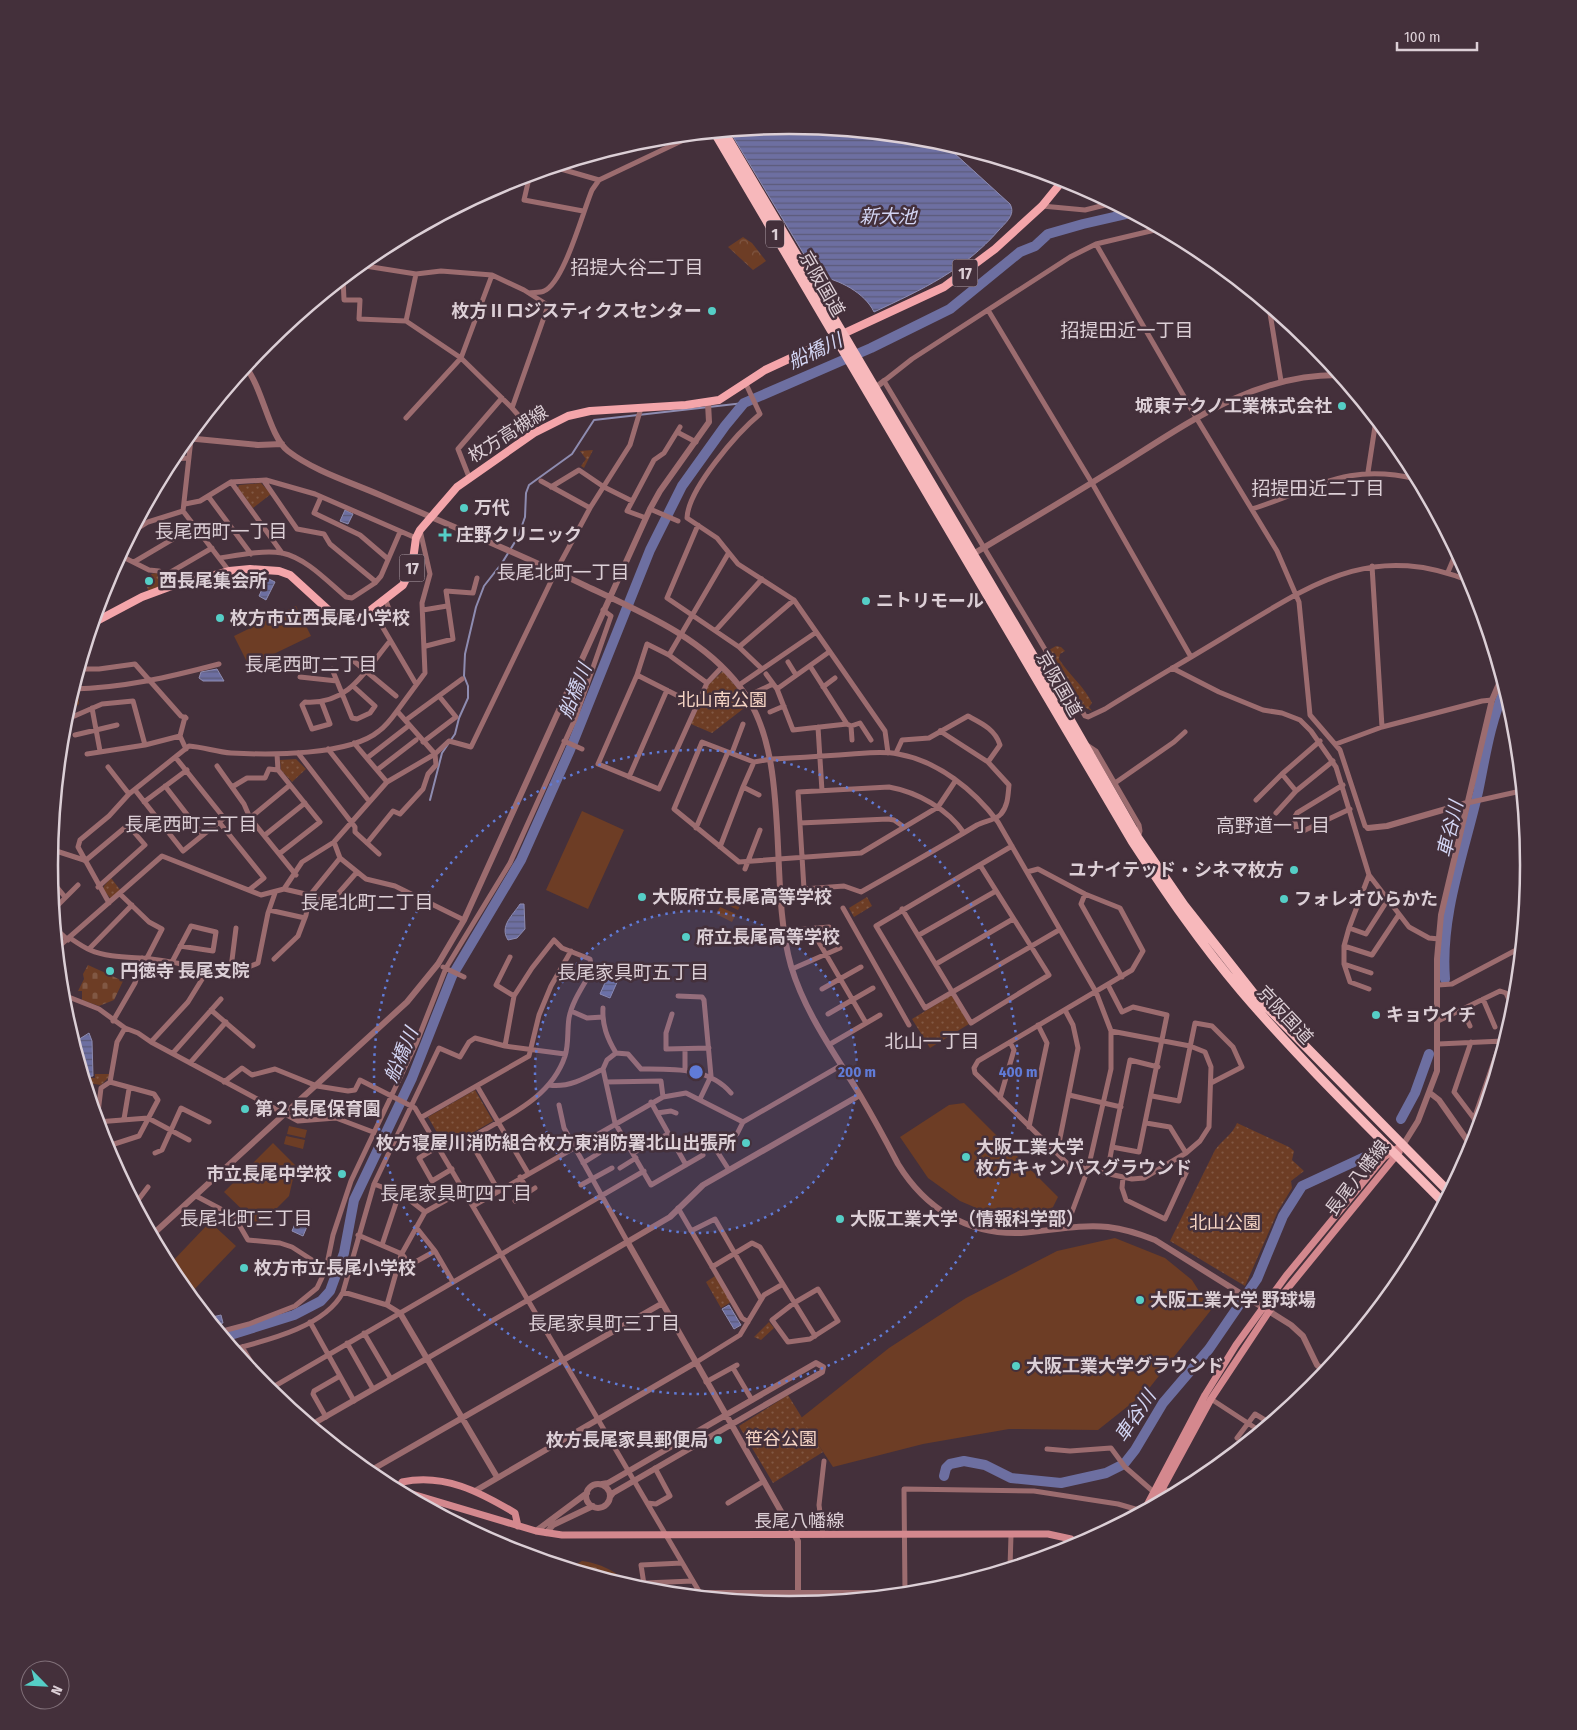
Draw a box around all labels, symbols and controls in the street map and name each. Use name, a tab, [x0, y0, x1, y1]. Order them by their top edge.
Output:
scale bar	[1397, 20, 1477, 52]
text: 100 m	[1404, 28, 1441, 46]
water label: 新大池	[859, 205, 918, 228]
road number: 1	[766, 220, 784, 248]
street label: 京阪国道	[794, 247, 850, 321]
district label: 招提大谷二丁目	[570, 256, 704, 279]
road number: 17	[952, 260, 978, 286]
place label: 枚方Ⅱロジスティクスセンター	[452, 300, 702, 322]
marker: 枚方Ⅱロジスティクスセンター	[706, 305, 718, 317]
district label: 招提田近一丁目	[1060, 319, 1194, 342]
water label: 船橋川	[784, 328, 847, 373]
place label: 城東テクノ工業株式会社	[1135, 395, 1332, 417]
marker: 城東テクノ工業株式会社	[1336, 400, 1348, 412]
street label: 枚方高槻線	[464, 401, 552, 467]
district label: 招提田近二丁目	[1251, 477, 1385, 500]
place label: 万代	[474, 497, 510, 519]
marker: 万代	[458, 502, 470, 514]
district label: 長尾西町一丁目	[154, 520, 288, 543]
place label: 庄野クリニック	[456, 524, 582, 546]
marker: 庄野クリニック	[438, 528, 452, 542]
road number: 17	[400, 554, 424, 582]
district label: 長尾北町一丁目	[496, 561, 630, 584]
place label: 西長尾集会所	[159, 570, 267, 592]
marker: 西長尾集会所	[143, 575, 155, 587]
place label: ニトリモール	[876, 590, 984, 612]
marker: ニトリモール	[860, 595, 872, 607]
place label: 枚方市立西長尾小学校	[230, 607, 410, 629]
marker: 枚方市立西長尾小学校	[214, 612, 226, 624]
street label: 京阪国道	[1031, 647, 1087, 721]
district label: 長尾西町二丁目	[244, 653, 378, 676]
water label: 船橋川	[554, 658, 597, 722]
park label: 北山南公園	[677, 689, 767, 711]
water label: 車谷川	[1432, 797, 1468, 859]
district label: 長尾西町三丁目	[124, 813, 258, 836]
district label: 高野道一丁目	[1216, 814, 1330, 837]
place label: ユナイテッド・シネマ枚方	[1068, 859, 1284, 881]
marker: ユナイテッド・シネマ枚方	[1288, 864, 1300, 876]
place label: 大阪府立長尾高等学校	[652, 886, 832, 908]
place label: フォレオひらかた	[1294, 888, 1438, 910]
district label: 長尾北町二丁目	[300, 891, 434, 914]
marker: 大阪府立長尾高等学校	[636, 891, 648, 903]
marker: フォレオひらかた	[1278, 893, 1290, 905]
place label: 府立長尾高等学校	[696, 926, 840, 948]
marker: 府立長尾高等学校	[680, 931, 692, 943]
place label: 円徳寺 長尾支院	[120, 960, 250, 982]
district label: 長尾家具町五丁目	[557, 961, 709, 984]
marker: 円徳寺 長尾支院	[104, 965, 116, 977]
street label: 京阪国道	[1252, 981, 1318, 1049]
place label: キョウイチ	[1386, 1004, 1476, 1026]
marker: キョウイチ	[1370, 1009, 1382, 1021]
water label: 船橋川	[379, 1022, 424, 1086]
district label: 北山一丁目	[884, 1030, 980, 1053]
centre of rings	[687, 1063, 705, 1081]
text: 200 m	[837, 1063, 876, 1081]
text: 400 m	[999, 1063, 1037, 1081]
place label: 第２長尾保育園	[255, 1098, 381, 1120]
marker: 第２長尾保育園	[239, 1103, 251, 1115]
place label: 枚方寝屋川消防組合枚方東消防署北山出張所	[376, 1132, 736, 1154]
place label: 大阪工業大学 枚方キャンパスグラウンド	[976, 1136, 1192, 1179]
street label: 長尾八幡線	[1321, 1136, 1393, 1220]
marker: 枚方寝屋川消防組合枚方東消防署北山出張所	[740, 1137, 752, 1149]
marker: 大阪工業大学 枚方キャンパスグラウンド	[960, 1151, 972, 1163]
place label: 市立長尾中学校	[206, 1163, 332, 1185]
marker: 市立長尾中学校	[336, 1168, 348, 1180]
district label: 長尾家具町四丁目	[380, 1182, 532, 1205]
district label: 長尾北町三丁目	[179, 1207, 313, 1230]
place label: 大阪工業大学（情報科学部）	[850, 1208, 1084, 1230]
park label: 北山公園	[1189, 1212, 1261, 1234]
marker: 大阪工業大学（情報科学部）	[834, 1213, 846, 1225]
place label: 枚方市立長尾小学校	[254, 1257, 416, 1279]
marker: 枚方市立長尾小学校	[238, 1262, 250, 1274]
place label: 大阪工業大学 野球場	[1150, 1289, 1316, 1311]
marker: 大阪工業大学 野球場	[1134, 1294, 1146, 1306]
district label: 長尾家具町三丁目	[528, 1312, 680, 1335]
place label: 大阪工業大学グラウンド	[1026, 1355, 1224, 1377]
marker: 大阪工業大学グラウンド	[1010, 1360, 1022, 1372]
water label: 車谷川	[1110, 1384, 1162, 1446]
park label: 笹谷公園	[745, 1428, 817, 1450]
place label: 枚方長尾家具郵便局	[546, 1429, 708, 1451]
marker: 枚方長尾家具郵便局	[712, 1434, 724, 1446]
street label: 長尾八幡線	[754, 1510, 844, 1532]
north arrow	[20, 1660, 70, 1710]
text: N	[47, 1683, 66, 1697]

